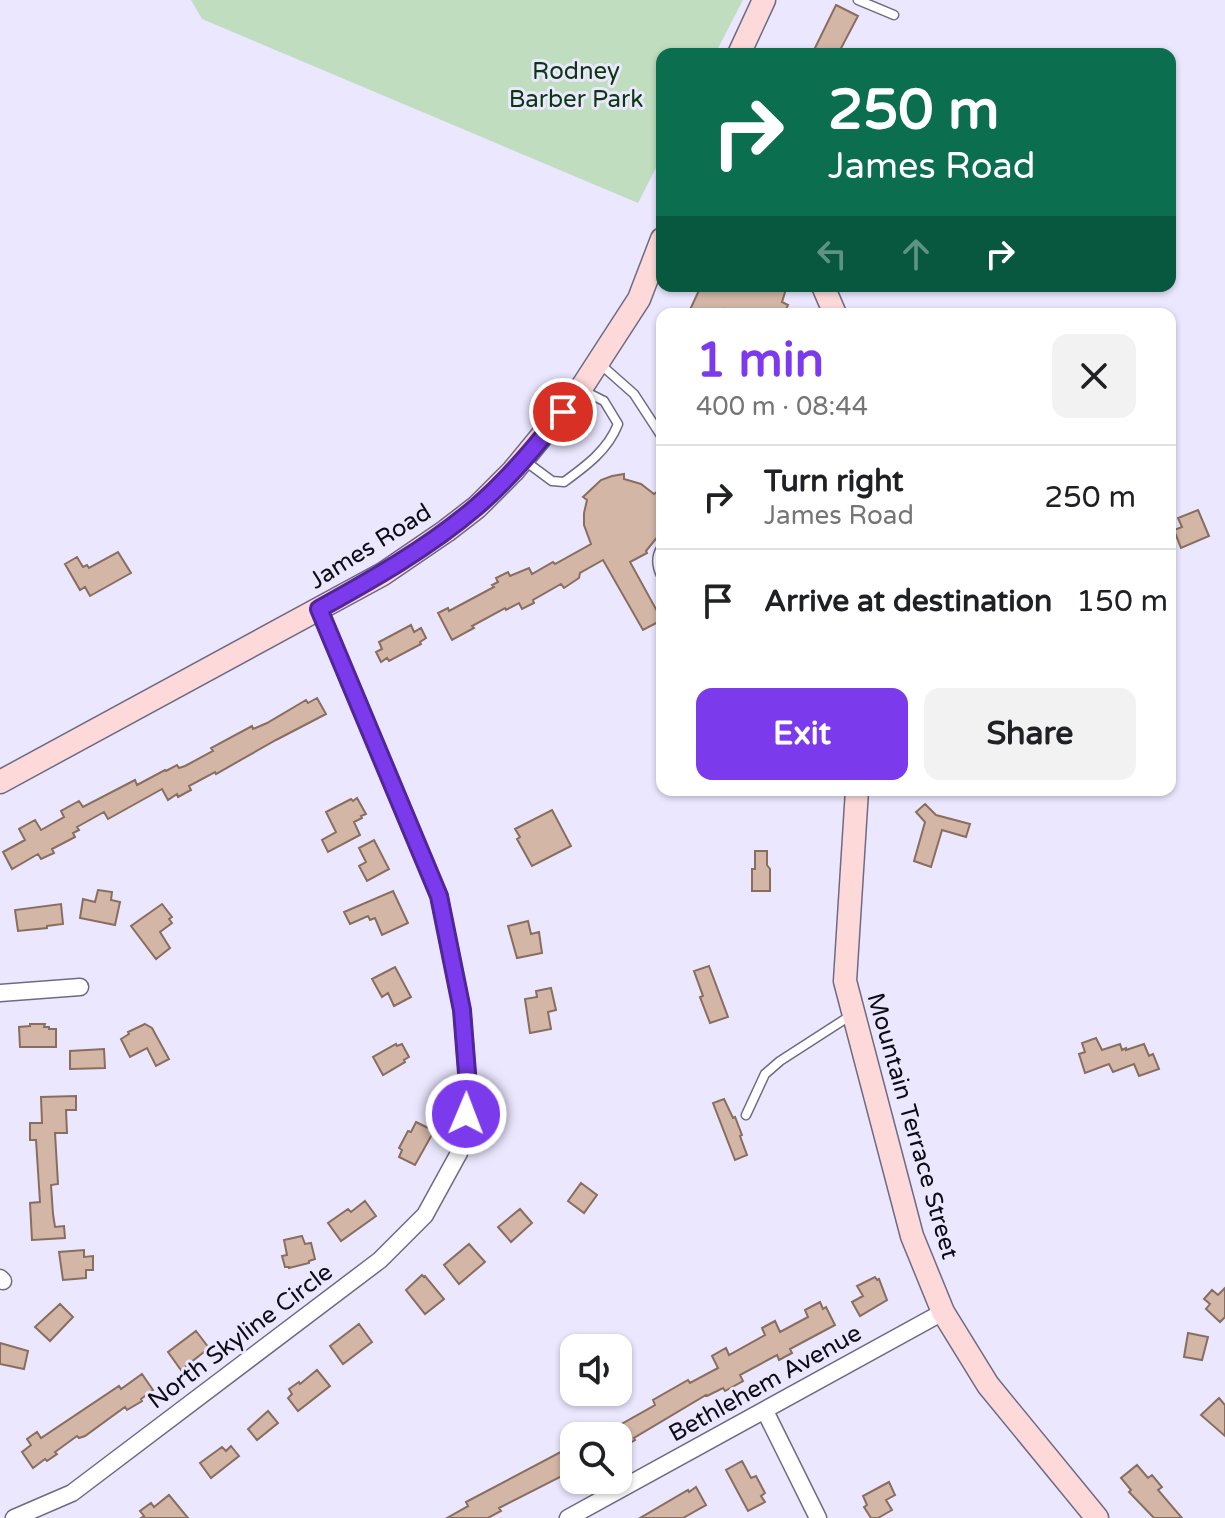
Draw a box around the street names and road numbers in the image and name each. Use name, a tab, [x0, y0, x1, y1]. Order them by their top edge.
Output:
street label: James Road	[304, 497, 437, 595]
street label: Mountain Terrace Street	[861, 990, 964, 1263]
street label: North Skyline Circle	[142, 1258, 338, 1415]
street label: Bethlehem Avenue	[664, 1318, 867, 1448]

